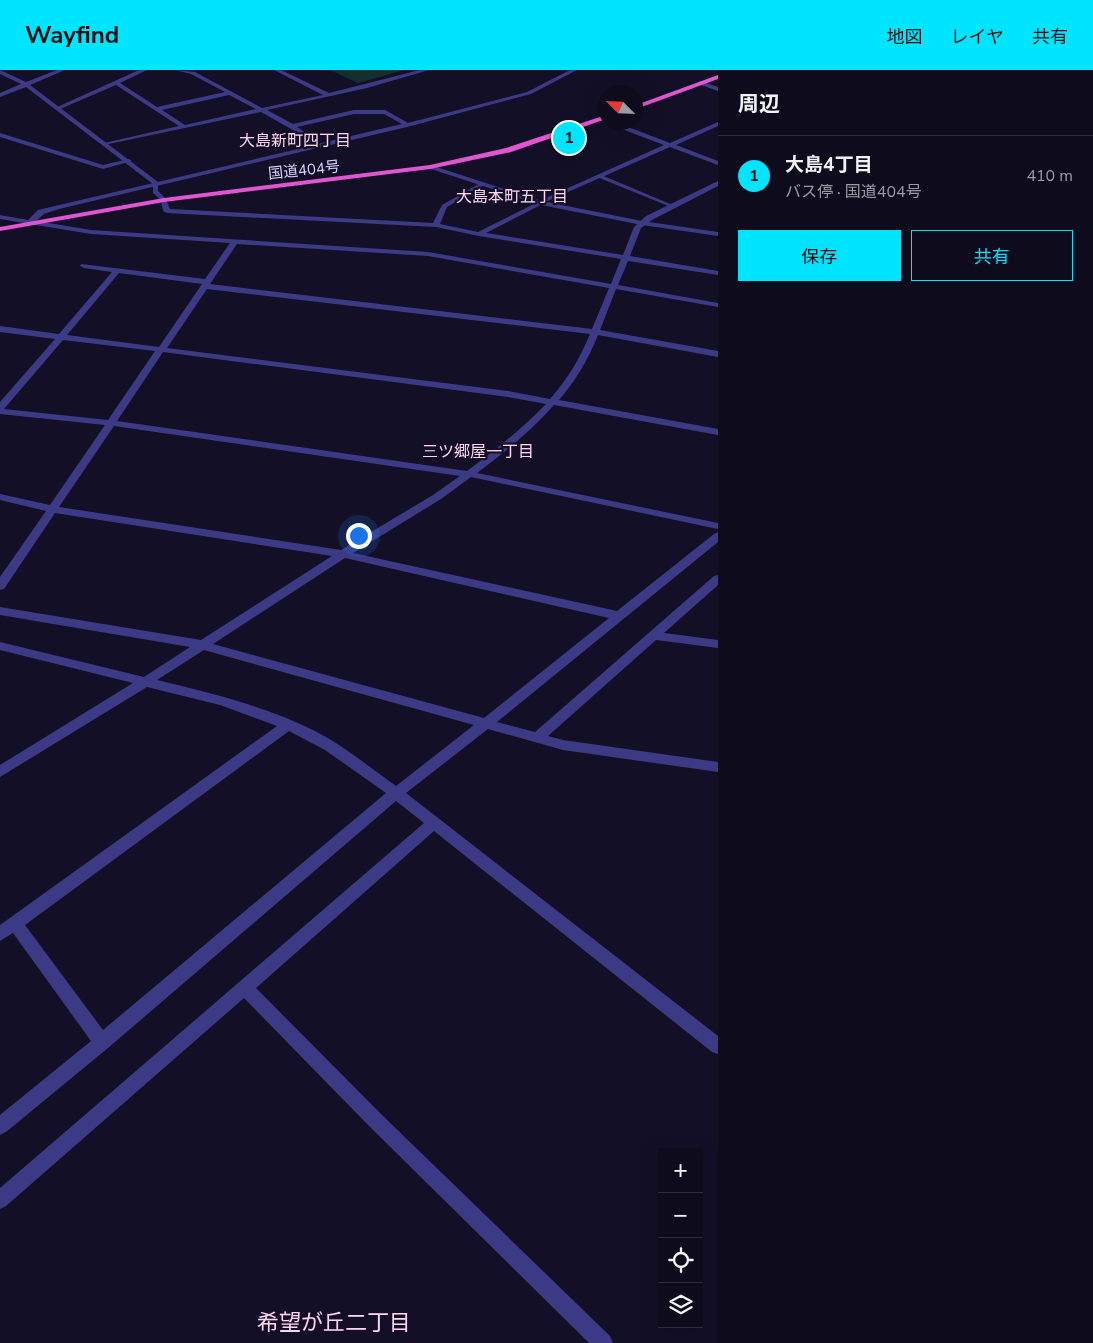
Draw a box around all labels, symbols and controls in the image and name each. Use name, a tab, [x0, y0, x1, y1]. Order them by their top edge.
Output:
text: Wayfind	[25, 19, 119, 51]
text: 地図	[887, 25, 923, 49]
text: レイヤ	[951, 25, 1004, 49]
text: 共有	[1032, 25, 1068, 49]
north arrow	[598, 85, 643, 130]
text: 周辺	[738, 90, 780, 118]
pin: 1	[553, 119, 585, 157]
district label: 大島新町四丁目	[239, 130, 351, 152]
text: 大島4丁目	[785, 152, 872, 178]
street label: 国道404号	[267, 156, 341, 184]
text: 1	[749, 165, 759, 187]
text: 410 m	[1026, 165, 1073, 187]
text: バス停 · 国道404号	[785, 181, 922, 203]
district label: 大島本町五丁目	[456, 186, 568, 208]
button: 保存	[738, 230, 901, 281]
button: 共有	[911, 230, 1073, 281]
district label: 三ツ郷屋一丁目	[422, 441, 534, 463]
your location	[346, 523, 372, 549]
map controls	[658, 1148, 703, 1328]
button: +	[658, 1148, 703, 1193]
button: −	[658, 1193, 703, 1238]
button: locate	[658, 1238, 703, 1283]
button: layers	[658, 1283, 703, 1328]
district label: 希望が丘二丁目	[257, 1308, 411, 1338]

